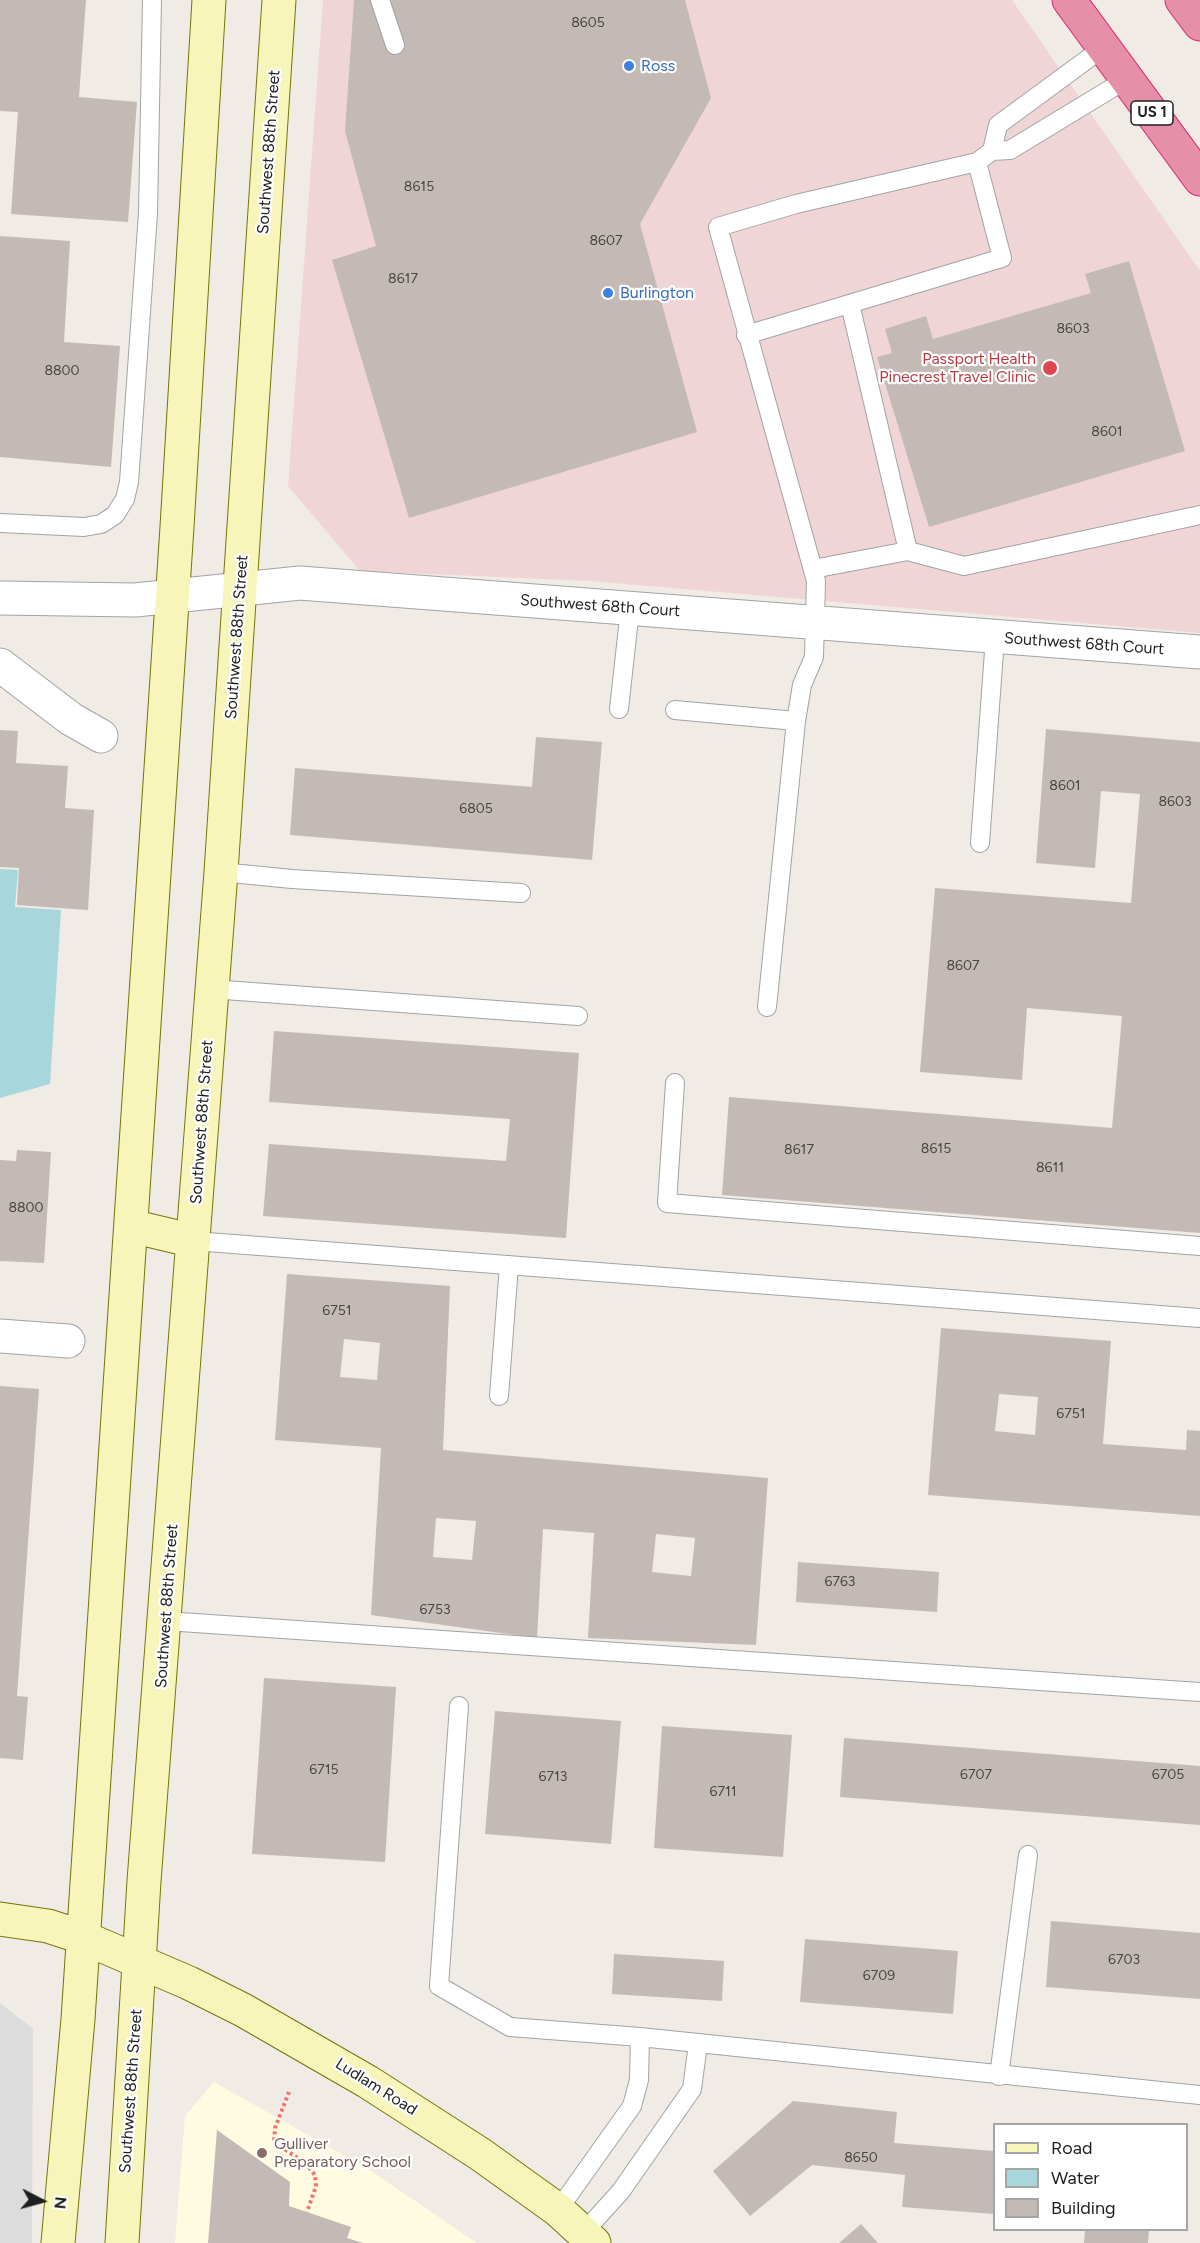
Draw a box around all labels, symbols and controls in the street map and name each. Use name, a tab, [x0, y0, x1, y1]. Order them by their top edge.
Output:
house number: 8605	[571, 15, 605, 31]
place label: Ross	[641, 56, 675, 76]
marker: Ross	[622, 59, 636, 73]
street label: Southwest 88th Street	[254, 69, 284, 235]
road number: US 1	[1131, 101, 1173, 125]
house number: 8615	[404, 179, 434, 195]
house number: 8607	[589, 233, 623, 249]
house number: 8617	[388, 271, 418, 287]
place label: Burlington	[620, 283, 694, 303]
marker: Burlington	[601, 286, 615, 300]
house number: 8603	[1056, 321, 1090, 337]
place label: Passport Health Pinecrest Travel Clinic	[879, 349, 1036, 387]
marker: Passport Health Pinecrest Travel Clinic	[1041, 359, 1059, 377]
house number: 8800	[44, 363, 80, 379]
house number: 8601	[1091, 424, 1123, 440]
street label: Southwest 88th Street	[222, 554, 252, 720]
street label: Southwest 68th Court	[519, 591, 681, 621]
street label: Southwest 68th Court	[1003, 629, 1165, 659]
house number: 8601	[1049, 778, 1081, 794]
house number: 8603	[1158, 794, 1192, 810]
house number: 6805	[459, 801, 493, 817]
house number: 8607	[946, 958, 980, 974]
street label: Southwest 88th Street	[187, 1039, 217, 1205]
house number: 8615	[921, 1141, 951, 1157]
house number: 8617	[784, 1142, 814, 1158]
house number: 8611	[1036, 1160, 1064, 1176]
house number: 8800	[8, 1200, 44, 1216]
house number: 6751	[322, 1303, 352, 1319]
house number: 6751	[1056, 1406, 1086, 1422]
street label: Southwest 88th Street	[152, 1523, 182, 1689]
house number: 6763	[825, 1574, 855, 1590]
house number: 6753	[419, 1602, 451, 1618]
house number: 6715	[309, 1762, 339, 1778]
house number: 6707	[960, 1767, 992, 1783]
house number: 6705	[1152, 1767, 1184, 1783]
house number: 6713	[539, 1769, 567, 1785]
house number: 6711	[709, 1784, 737, 1800]
house number: 6703	[1108, 1952, 1140, 1968]
house number: 6709	[863, 1968, 895, 1984]
street label: Southwest 88th Street	[116, 2008, 146, 2174]
street label: Ludlam Road	[332, 2054, 420, 2120]
legend	[993, 2123, 1188, 2231]
place label: Gulliver Preparatory School	[274, 2134, 411, 2172]
text: Road	[1051, 2137, 1092, 2159]
marker: Gulliver Preparatory School	[255, 2146, 269, 2160]
house number: 8650	[844, 2150, 878, 2166]
text: Water	[1051, 2167, 1099, 2189]
north arrow	[12, 2171, 72, 2231]
text: N	[50, 2196, 70, 2210]
text: Building	[1051, 2197, 1116, 2219]

